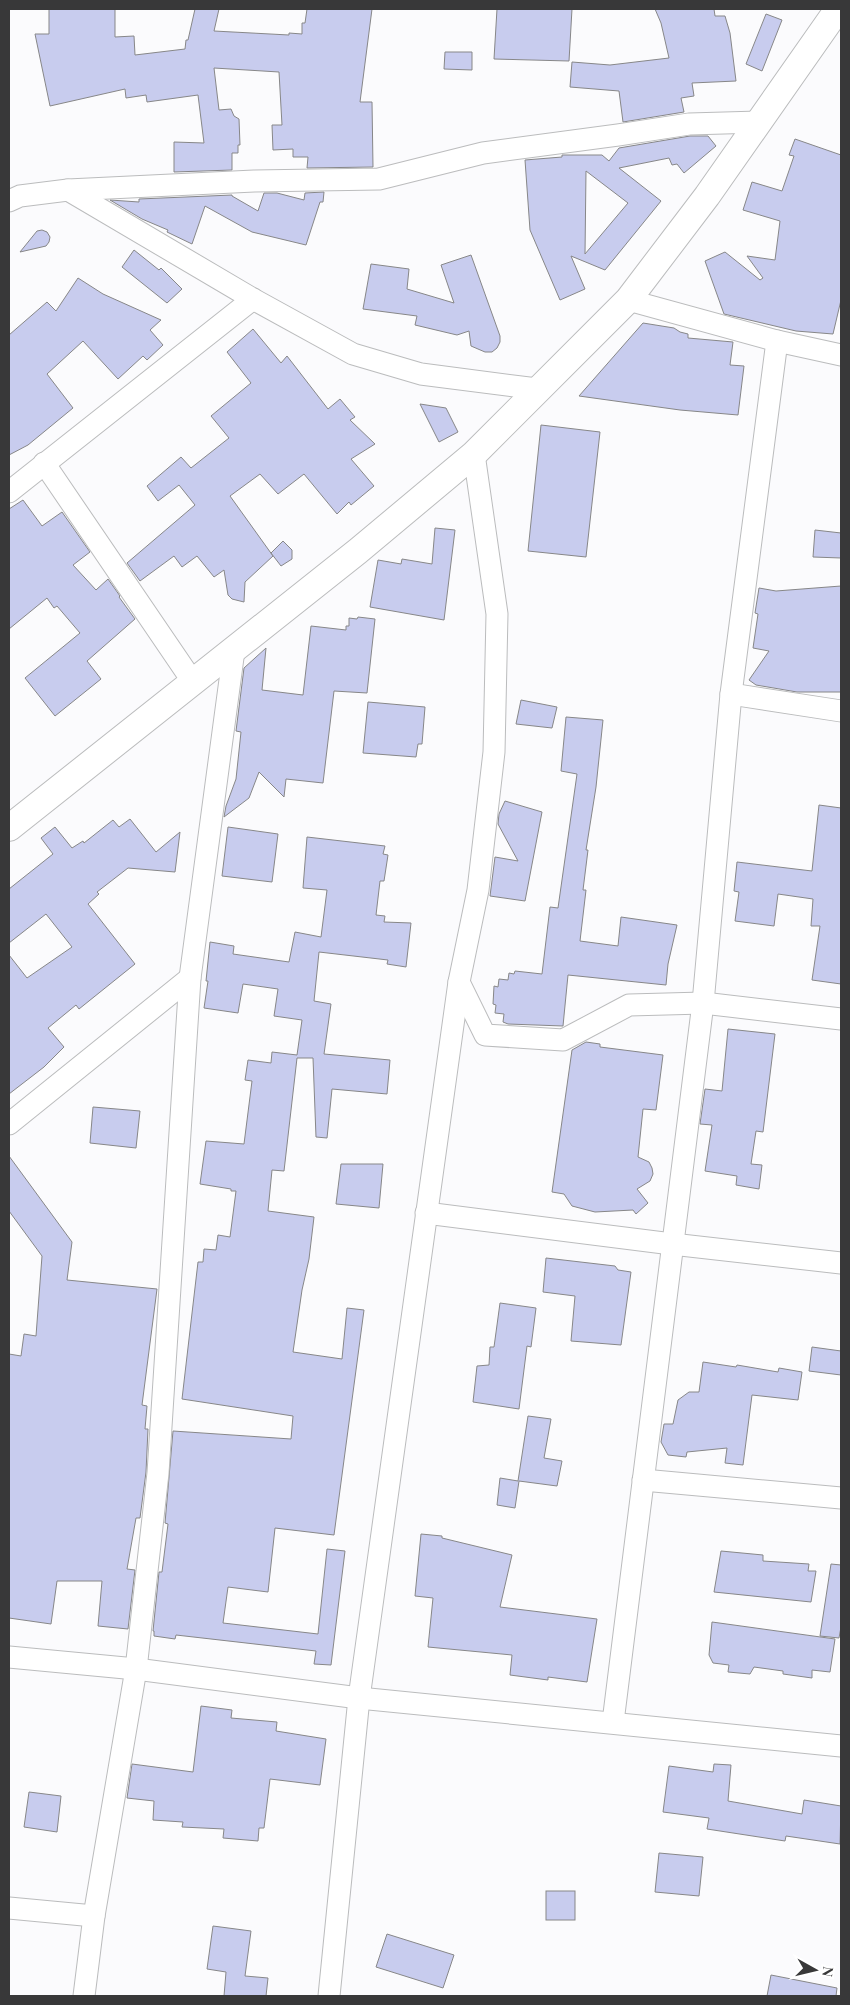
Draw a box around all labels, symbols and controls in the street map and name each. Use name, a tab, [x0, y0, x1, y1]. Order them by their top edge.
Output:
north arrow	[790, 1945, 840, 1995]
text: N	[818, 1966, 838, 1978]

